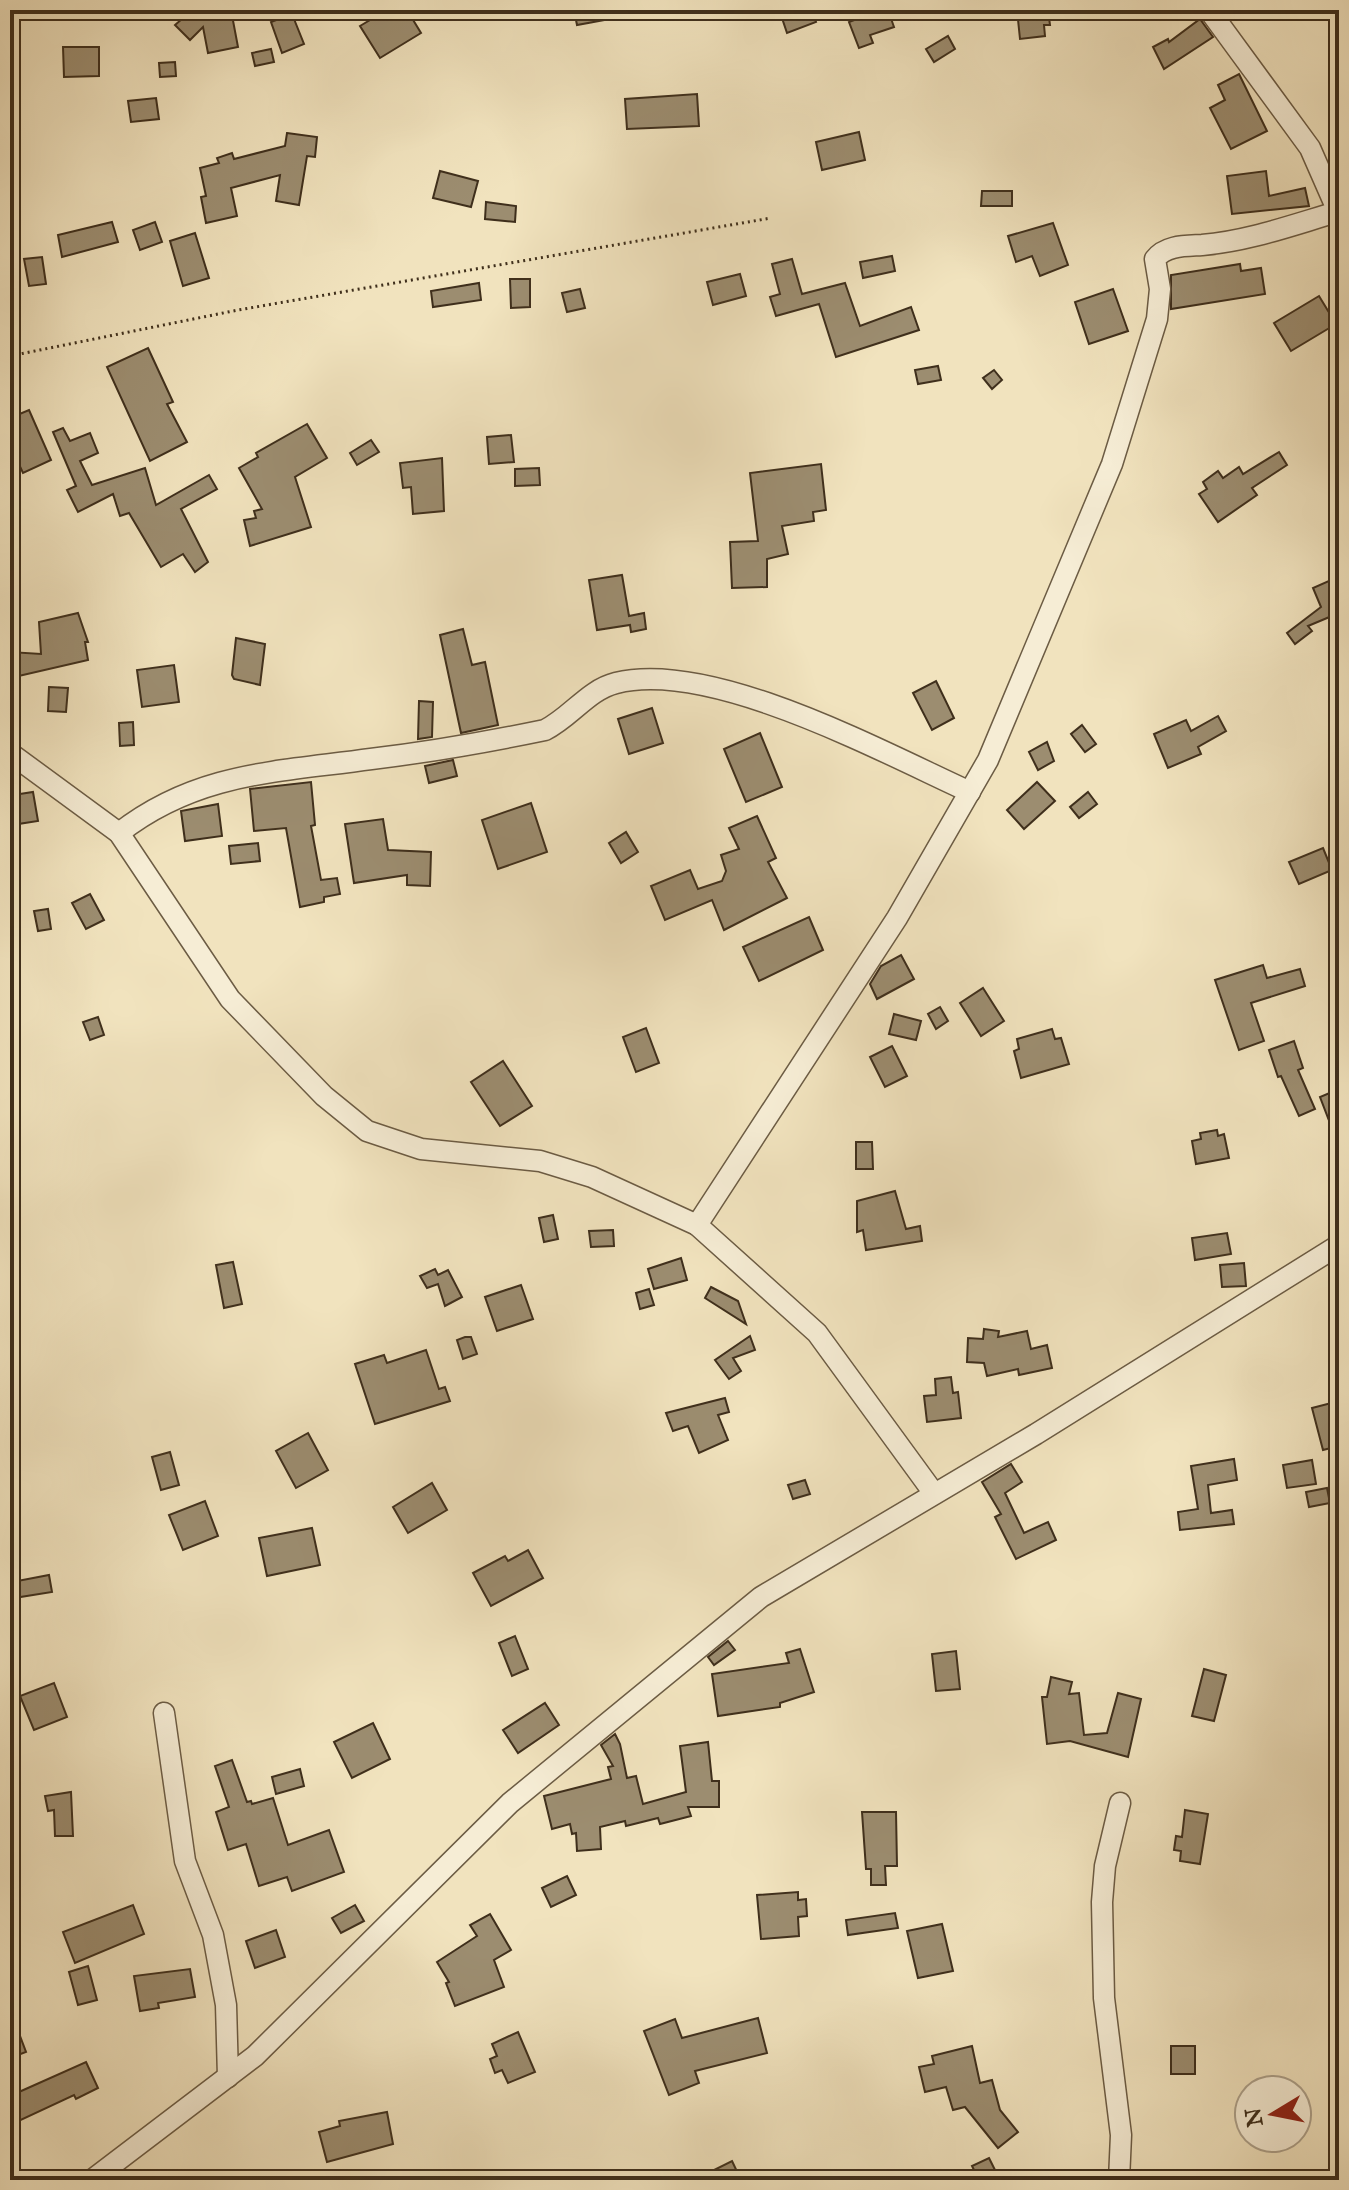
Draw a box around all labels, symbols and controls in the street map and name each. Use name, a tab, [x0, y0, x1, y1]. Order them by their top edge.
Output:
north arrow	[1233, 2074, 1313, 2154]
text: N	[1239, 2106, 1269, 2129]

